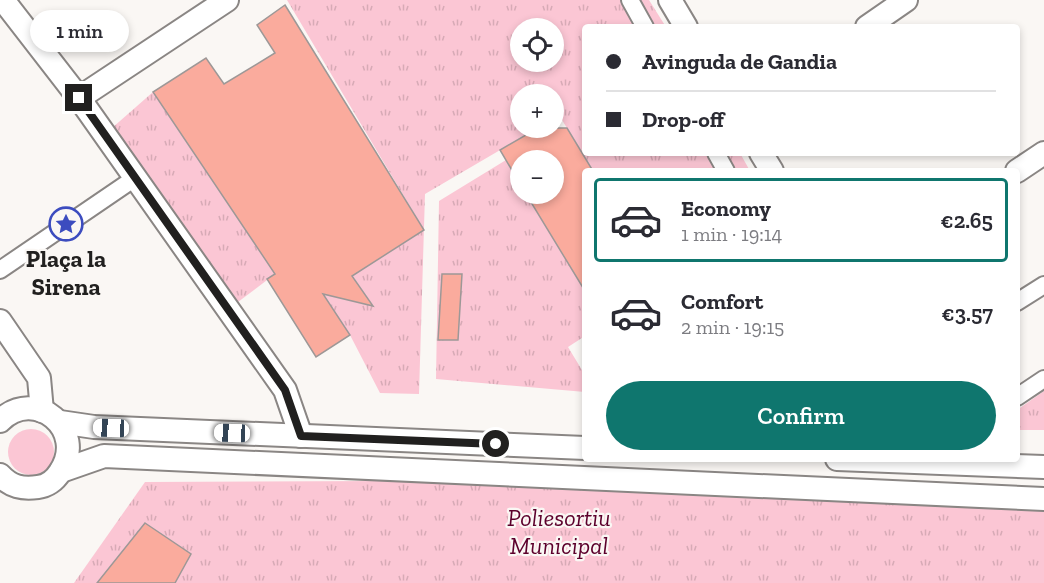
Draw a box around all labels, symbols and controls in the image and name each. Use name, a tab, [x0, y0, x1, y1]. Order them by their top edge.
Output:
callout: 1 min	[29, 11, 128, 53]
map controls	[510, 18, 564, 204]
button: locate	[510, 18, 564, 72]
text: 1 min	[56, 19, 103, 43]
text: Avinguda de Gandia	[642, 48, 837, 75]
route end	[65, 84, 92, 111]
button: +	[510, 84, 564, 138]
text: Drop-off	[642, 106, 724, 133]
button: −	[510, 150, 564, 204]
icon: car	[609, 193, 663, 247]
text: Economy	[681, 195, 771, 222]
place icon: Plaça la Sirena	[48, 206, 84, 242]
text: €2.65	[941, 207, 993, 234]
text: 1 min · 19:14	[681, 222, 782, 246]
place label: Plaça la Sirena	[26, 244, 106, 301]
icon: car	[609, 286, 663, 340]
text: Comfort	[681, 288, 763, 315]
text: €3.57	[942, 300, 993, 327]
text: 2 min · 19:15	[681, 315, 784, 339]
button: Confirm	[606, 381, 996, 450]
car	[93, 418, 129, 438]
car	[214, 423, 250, 443]
route start	[482, 430, 509, 457]
park label: Poliesortiu Municipal	[507, 503, 611, 560]

